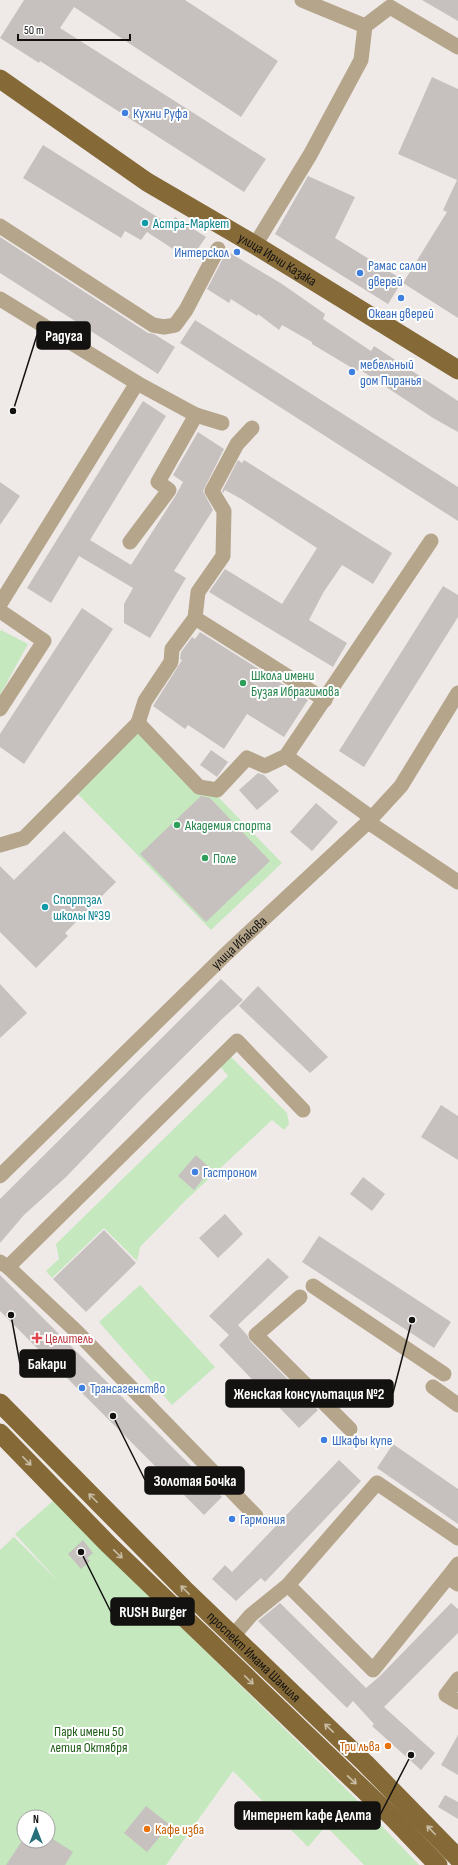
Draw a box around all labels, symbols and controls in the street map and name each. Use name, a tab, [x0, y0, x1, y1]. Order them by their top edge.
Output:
scale bar	[18, 16, 130, 42]
text: 50 m	[24, 23, 44, 38]
place label: Кухни Руфа	[133, 105, 188, 122]
marker: Кухни Руфа	[120, 108, 130, 118]
place label: Астра-Маркет	[152, 215, 229, 232]
marker: Астра-Маркет	[140, 218, 150, 228]
street label: улица Ирчи Казака	[235, 229, 320, 290]
place label: Интерскол	[174, 244, 229, 261]
marker: Интерскол	[232, 247, 242, 257]
place label: Рамас салон дверей	[368, 257, 427, 290]
marker: Рамас салон дверей	[355, 268, 365, 278]
marker: Океан дверей	[396, 293, 406, 303]
place label: Океан дверей	[368, 305, 434, 322]
callout: Радуга	[37, 322, 90, 349]
text: Радуга	[45, 327, 83, 346]
place label: мебельный дом Пиранья	[360, 356, 422, 389]
marker: мебельный дом Пиранья	[347, 367, 357, 377]
place label: Школа имени Бузая Ибрагимова	[251, 667, 339, 700]
marker: Школа имени Бузая Ибрагимова	[238, 678, 248, 688]
place label: Академия спорта	[184, 817, 271, 834]
marker: Академия спорта	[172, 820, 182, 830]
place label: Поле	[213, 850, 236, 867]
marker: Поле	[200, 853, 210, 863]
place label: Спортзал школы №39	[53, 891, 110, 924]
marker: Спортзал школы №39	[40, 902, 50, 912]
street label: улица Ибакова	[208, 913, 270, 973]
place label: Гастроном	[203, 1164, 257, 1181]
marker: Гастроном	[190, 1167, 200, 1177]
place label: Целитель	[45, 1330, 93, 1347]
marker: Целитель	[32, 1333, 42, 1343]
callout: Бакари	[20, 1350, 75, 1377]
text: Бакари	[28, 1355, 66, 1374]
place label: Трансагенство	[90, 1380, 165, 1397]
callout: Женская консультация №2	[226, 1380, 393, 1407]
marker: Трансагенство	[77, 1383, 87, 1393]
text: Женская консультация №2	[234, 1385, 384, 1404]
place label: Шкафы купе	[332, 1432, 392, 1449]
marker: Шкафы купе	[319, 1435, 329, 1445]
one-way arrow	[22, 1456, 32, 1466]
callout: Золотая Бочка	[145, 1467, 244, 1494]
text: Золотая Бочка	[154, 1472, 237, 1491]
one-way arrow	[88, 1493, 98, 1502]
place label: Гармония	[240, 1511, 285, 1528]
marker: Гармония	[227, 1514, 237, 1524]
one-way arrow	[113, 1549, 123, 1558]
one-way arrow	[180, 1585, 190, 1595]
callout: RUSH Burger	[111, 1598, 194, 1625]
text: RUSH Burger	[119, 1603, 187, 1622]
street label: проспект Имама Шамиля	[204, 1608, 304, 1706]
one-way arrow	[244, 1676, 254, 1685]
park label: Парк имени 50 летия Октября	[51, 1723, 127, 1756]
one-way arrow	[324, 1723, 334, 1733]
place label: Три льва	[340, 1738, 380, 1755]
marker: Три льва	[383, 1741, 393, 1751]
one-way arrow	[347, 1776, 358, 1785]
callout: Интернет кафе Делта	[235, 1802, 380, 1829]
text: Интернет кафе Делта	[243, 1806, 371, 1825]
north arrow	[16, 1809, 56, 1849]
text: N	[33, 1813, 39, 1826]
place label: Кафе изба	[155, 1821, 204, 1838]
marker: Кафе изба	[142, 1824, 152, 1834]
one-way arrow	[426, 1825, 436, 1835]

